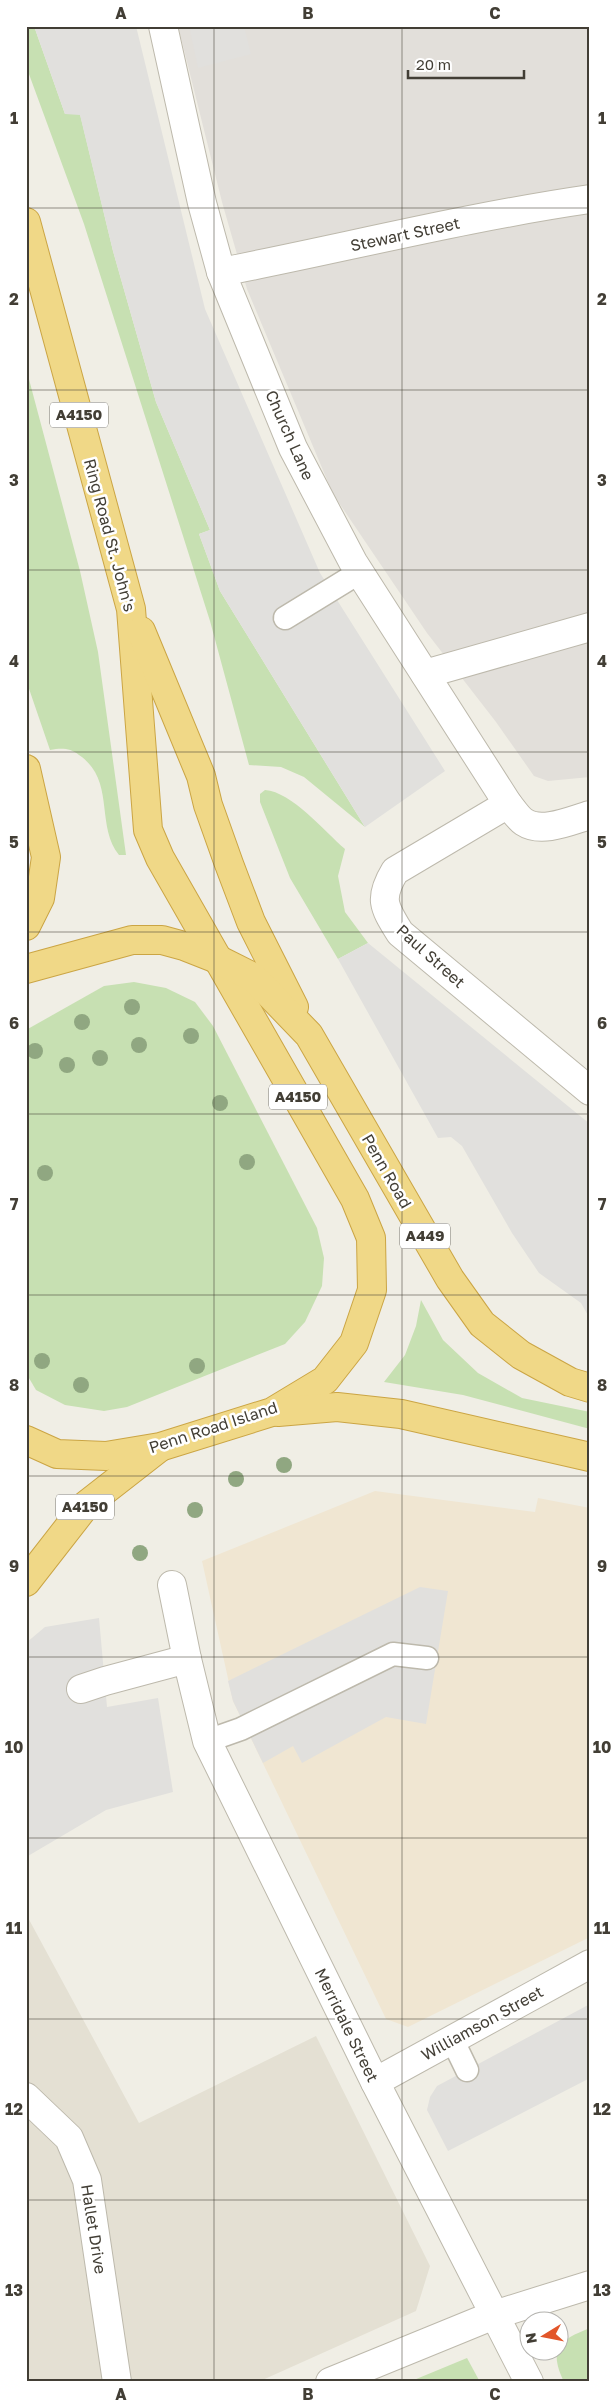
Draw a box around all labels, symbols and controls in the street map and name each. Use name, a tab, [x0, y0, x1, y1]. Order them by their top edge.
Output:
text: A	[115, 3, 127, 23]
text: B	[302, 3, 314, 23]
text: C	[489, 3, 501, 23]
scale bar	[408, 48, 525, 80]
text: 20 m	[416, 55, 451, 73]
text: 1	[10, 108, 18, 128]
text: 1	[598, 108, 606, 128]
street label: Stewart Street	[348, 213, 462, 255]
text: 2	[9, 289, 19, 309]
text: 2	[597, 289, 607, 309]
street label: Church Lane	[261, 387, 319, 483]
road number: A4150	[50, 402, 108, 428]
street label: Ring Road St. John's	[80, 456, 140, 614]
text: 3	[9, 470, 19, 490]
text: 3	[597, 470, 607, 490]
text: 4	[9, 651, 19, 671]
text: 4	[597, 651, 607, 671]
text: 5	[9, 832, 19, 852]
text: 5	[597, 832, 607, 852]
street label: Paul Street	[393, 920, 469, 992]
text: 6	[9, 1013, 19, 1033]
text: 6	[597, 1013, 607, 1033]
road number: A4150	[269, 1084, 327, 1110]
street label: Penn Road	[358, 1130, 416, 1212]
text: 7	[10, 1194, 19, 1214]
text: 7	[598, 1194, 607, 1214]
road number: A449	[400, 1224, 450, 1248]
text: 8	[9, 1375, 19, 1395]
text: 8	[597, 1375, 607, 1395]
street label: Penn Road Island	[146, 1397, 280, 1457]
road number: A4150	[56, 1494, 114, 1520]
text: 9	[9, 1556, 19, 1576]
text: 9	[597, 1556, 607, 1576]
text: 10	[5, 1737, 23, 1757]
text: 10	[593, 1737, 611, 1757]
text: 11	[6, 1918, 22, 1938]
text: 11	[594, 1918, 610, 1938]
street label: Merridale Street	[311, 1965, 383, 2085]
street label: Williamson Street	[417, 1981, 547, 2065]
text: 12	[5, 2099, 23, 2119]
text: 12	[593, 2099, 611, 2119]
street label: Hallet Drive	[77, 2183, 111, 2275]
text: 13	[5, 2280, 23, 2300]
text: 13	[593, 2280, 611, 2300]
north arrow	[518, 2310, 568, 2360]
text: N	[521, 2332, 540, 2345]
text: A	[115, 2384, 127, 2404]
text: B	[302, 2384, 314, 2404]
text: C	[489, 2384, 501, 2404]

